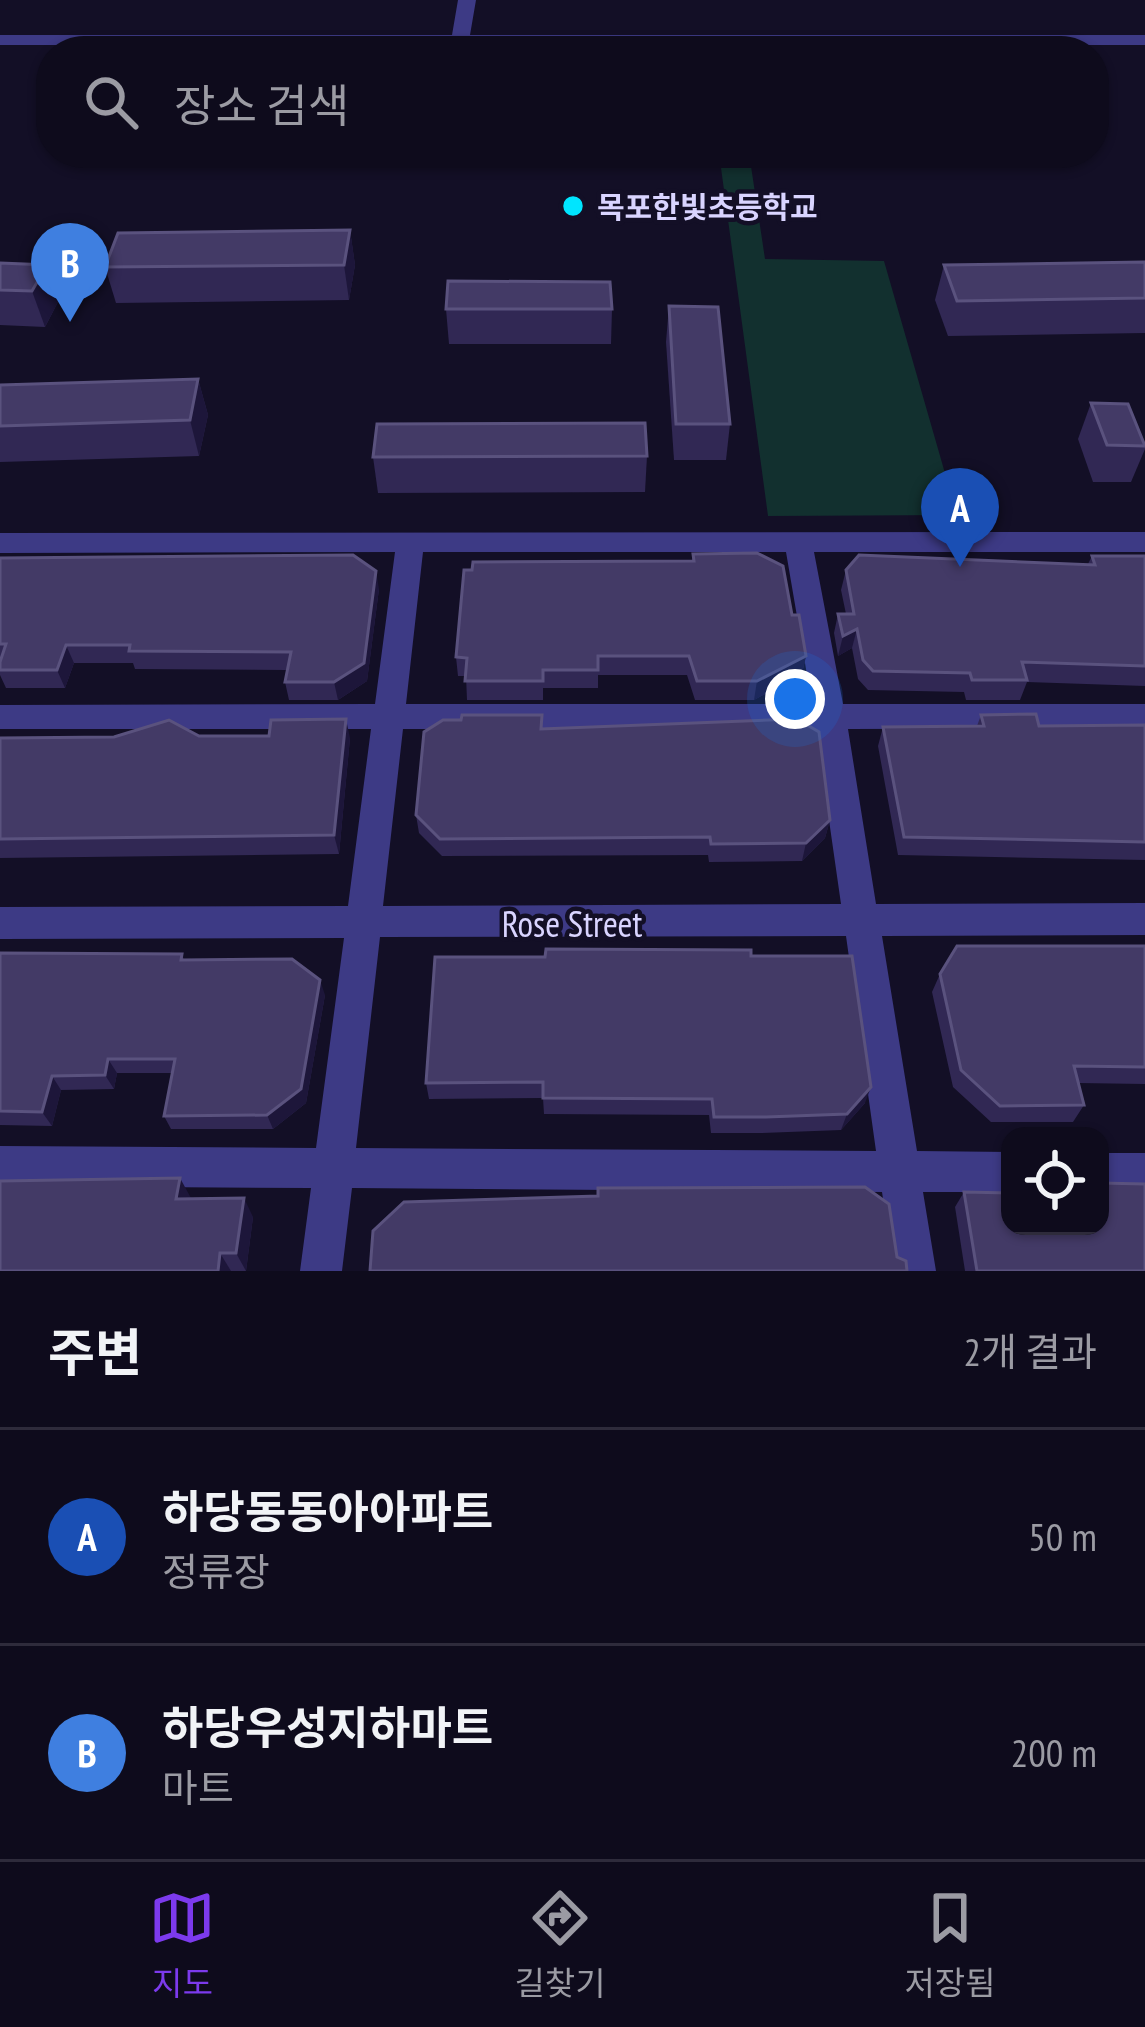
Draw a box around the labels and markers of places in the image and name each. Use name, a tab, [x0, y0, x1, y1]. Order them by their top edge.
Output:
place label: 목포한빛초등학교	[597, 187, 818, 226]
marker: 목포한빛초등학교	[560, 193, 586, 219]
pin: B	[31, 223, 109, 322]
pin: A	[921, 468, 999, 567]

